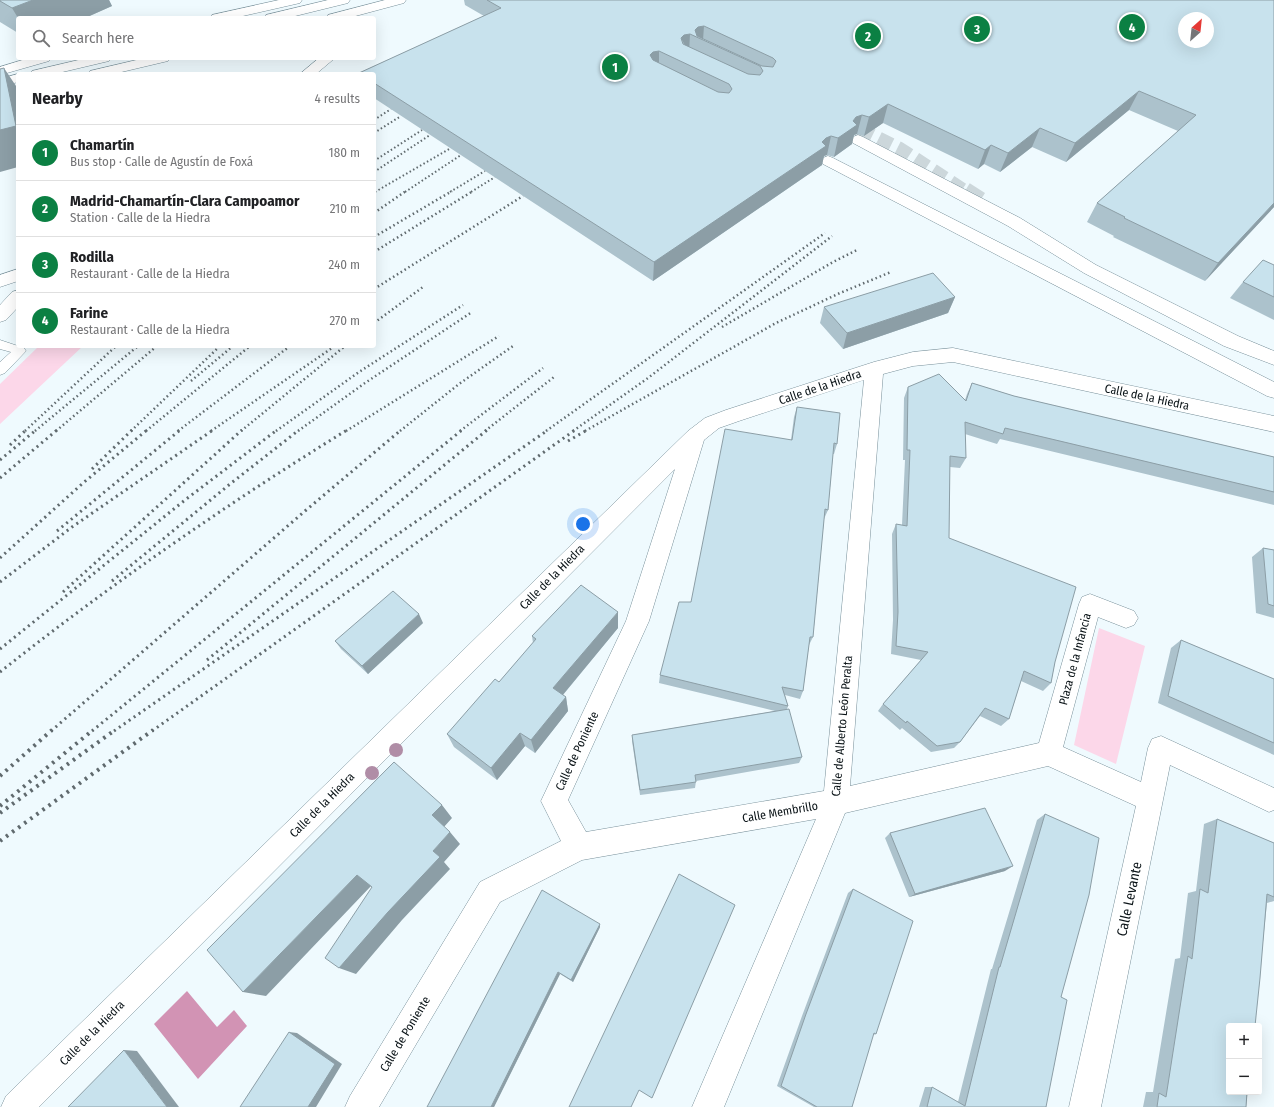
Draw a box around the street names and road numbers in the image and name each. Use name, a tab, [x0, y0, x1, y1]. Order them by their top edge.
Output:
street label: Calle de la Hiedra	[777, 366, 863, 408]
street label: Calle de la Hiedra	[1103, 381, 1191, 413]
street label: Calle de la Hiedra	[517, 542, 587, 612]
street label: Plaza de la Infancia	[1056, 611, 1094, 706]
street label: Calle de Alberto León Peralta	[829, 655, 855, 797]
street label: Calle de Poniente	[553, 709, 601, 793]
street label: Calle de la Hiedra	[287, 770, 357, 840]
street label: Calle Membrillo	[741, 798, 819, 826]
street label: Calle Levante	[1113, 860, 1146, 938]
street label: Calle de Poniente	[377, 994, 433, 1074]
street label: Calle de la Hiedra	[57, 998, 127, 1068]

